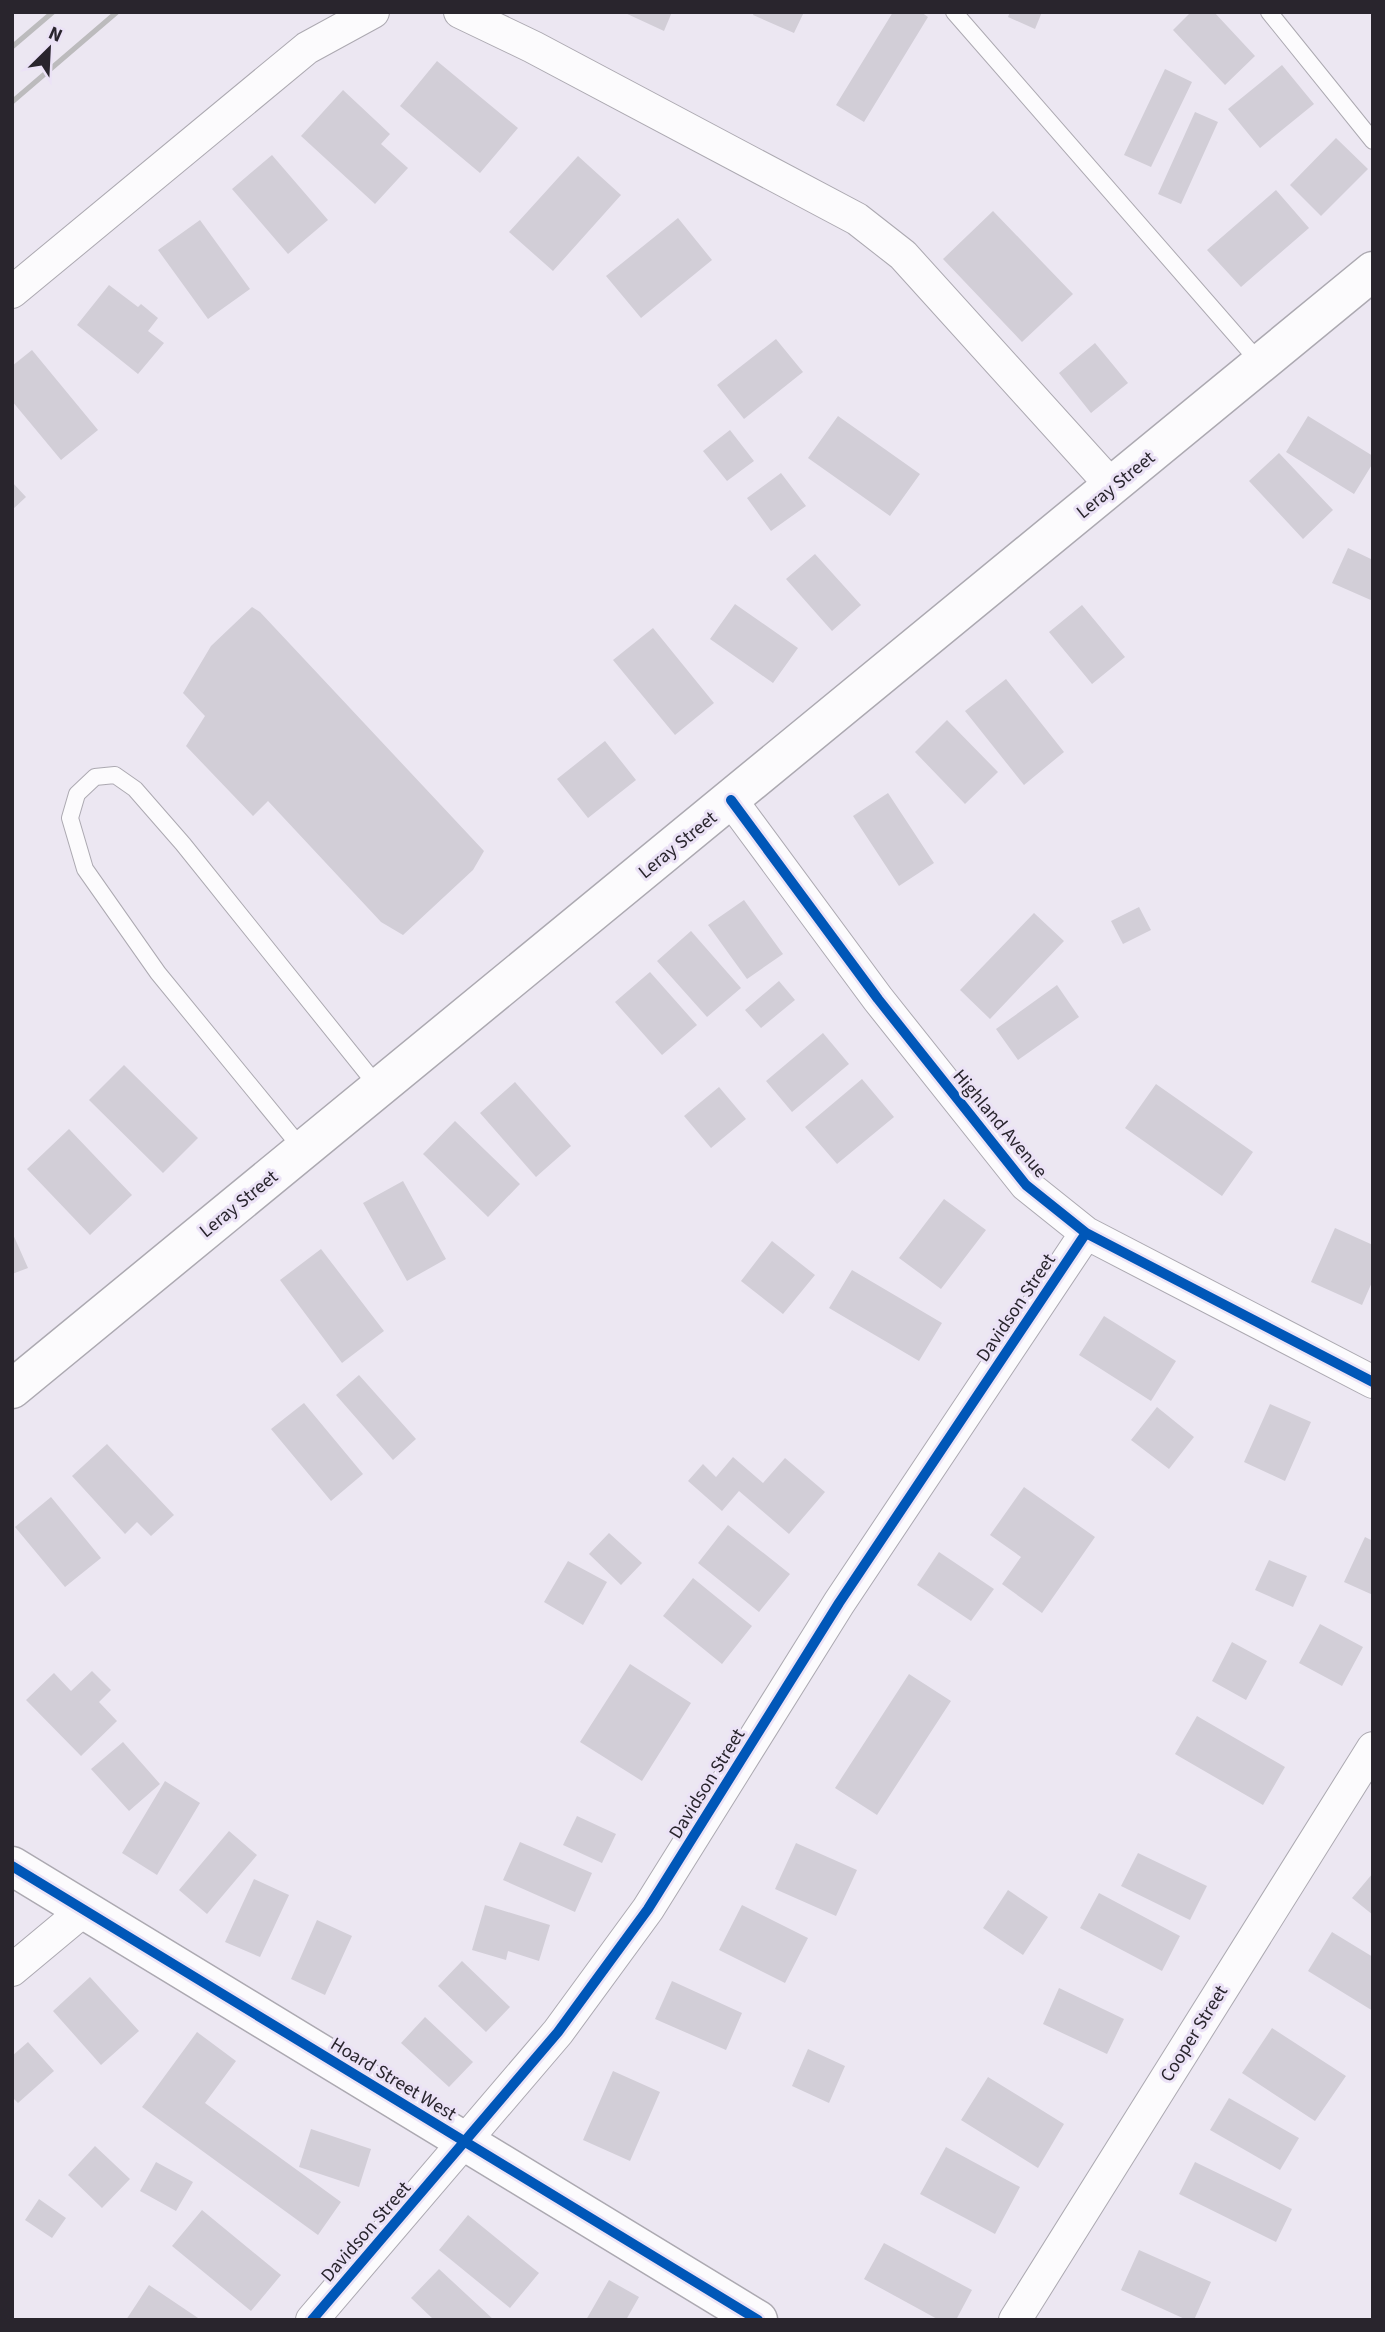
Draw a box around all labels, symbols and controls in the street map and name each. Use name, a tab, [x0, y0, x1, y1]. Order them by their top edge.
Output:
north arrow	[14, 14, 84, 84]
text: N	[44, 20, 67, 50]
street label: Leray Street	[1071, 445, 1162, 525]
street label: Leray Street	[633, 805, 724, 885]
street label: Highland Avenue	[946, 1064, 1053, 1184]
street label: Leray Street	[194, 1164, 285, 1244]
street label: Davidson Street	[970, 1248, 1063, 1367]
street label: Davidson Street	[663, 1723, 752, 1844]
street label: Cooper Street	[1154, 1980, 1235, 2087]
street label: Hoard Street West	[325, 2031, 462, 2128]
street label: Davidson Street	[315, 2175, 418, 2288]

